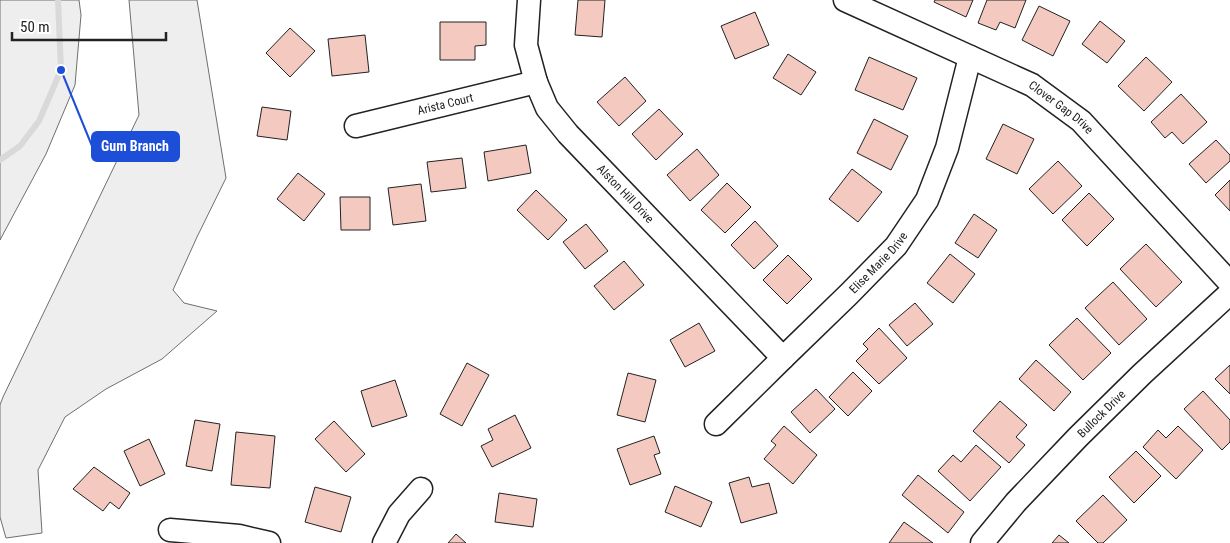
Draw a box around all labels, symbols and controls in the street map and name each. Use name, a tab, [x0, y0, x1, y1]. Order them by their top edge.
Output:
scale bar	[12, 10, 166, 42]
text: 50 m	[20, 18, 50, 36]
street label: Clover Gap Drive	[1026, 78, 1096, 137]
street label: Arista Court	[416, 90, 475, 118]
callout: Gum Branch	[92, 132, 179, 161]
text: Gum Branch	[101, 138, 169, 154]
street label: Alston Hill Drive	[594, 162, 657, 226]
street label: Elise Marie Drive	[846, 229, 911, 296]
street label: Bullock Drive	[1075, 387, 1129, 441]

